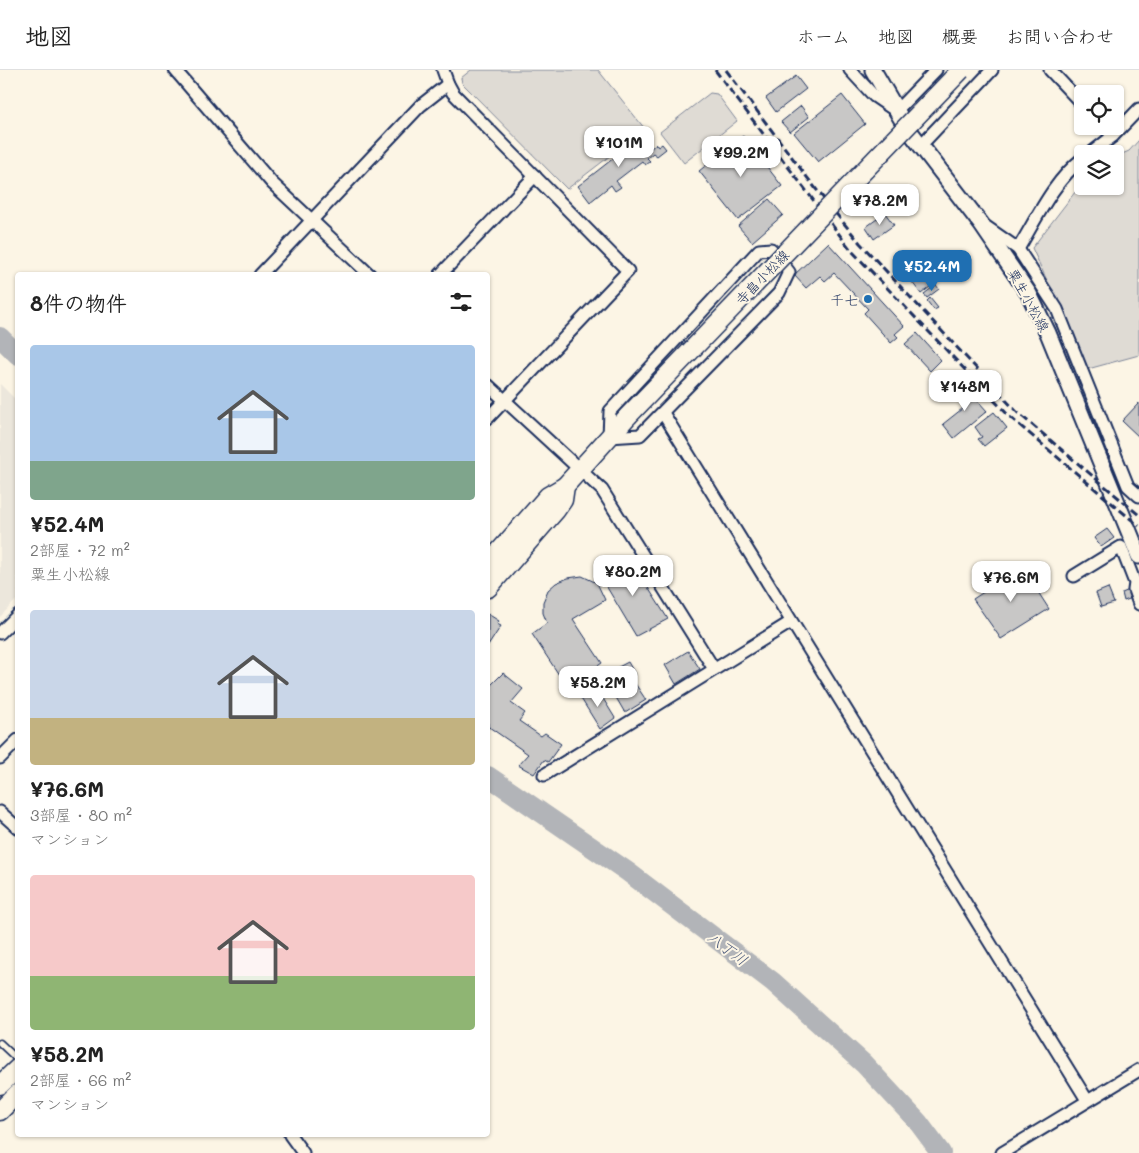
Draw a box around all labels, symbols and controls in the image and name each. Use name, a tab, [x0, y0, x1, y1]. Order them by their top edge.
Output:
text: 地図	[25, 20, 73, 51]
text: ホーム	[797, 24, 850, 48]
text: 地図	[878, 24, 914, 48]
text: 概要	[942, 24, 978, 48]
text: お問い合わせ	[1006, 24, 1114, 48]
map controls	[1074, 85, 1124, 195]
button: locate	[1074, 85, 1124, 135]
pin: ¥101M	[584, 126, 654, 168]
text: ¥101M	[595, 131, 643, 152]
pin: ¥99.2M	[700, 136, 782, 178]
text: ¥99.2M	[713, 141, 769, 162]
button: layers	[1074, 145, 1124, 195]
pin: ¥78.2M	[839, 184, 921, 226]
text: ¥78.2M	[852, 189, 908, 210]
street label: 寺畠小松線	[731, 245, 793, 309]
pin: ¥52.4M	[891, 250, 973, 292]
text: ¥52.4M	[904, 255, 960, 276]
street label: 粟生小松線	[1004, 265, 1054, 335]
icon: filters	[447, 288, 475, 316]
text: 8件の物件	[30, 289, 127, 316]
place label: 千七	[830, 290, 858, 309]
marker: 千七	[862, 293, 874, 305]
pin: ¥148M	[930, 370, 1000, 412]
text: ¥148M	[940, 375, 990, 396]
icon: home	[208, 377, 298, 467]
text: ¥52.4M	[30, 510, 105, 537]
text: 2部屋 · 72 m²	[30, 539, 130, 560]
pin: ¥80.2M	[592, 554, 674, 597]
text: ¥80.2M	[604, 560, 662, 581]
pin: ¥76.6M	[970, 560, 1052, 603]
text: 粟生小松線	[30, 563, 110, 584]
text: ¥76.6M	[983, 566, 1039, 587]
icon: home	[208, 642, 298, 732]
pin: ¥58.2M	[557, 666, 639, 708]
text: ¥58.2M	[570, 671, 626, 692]
text: ¥76.6M	[30, 775, 104, 802]
text: 3部屋 · 80 m²	[30, 804, 132, 825]
text: マンション	[30, 828, 109, 849]
icon: home	[208, 907, 298, 997]
water label: 八丁川	[704, 926, 752, 970]
text: ¥58.2M	[30, 1040, 104, 1067]
text: 2部屋 · 66 m²	[30, 1069, 131, 1090]
text: マンション	[30, 1093, 109, 1114]

